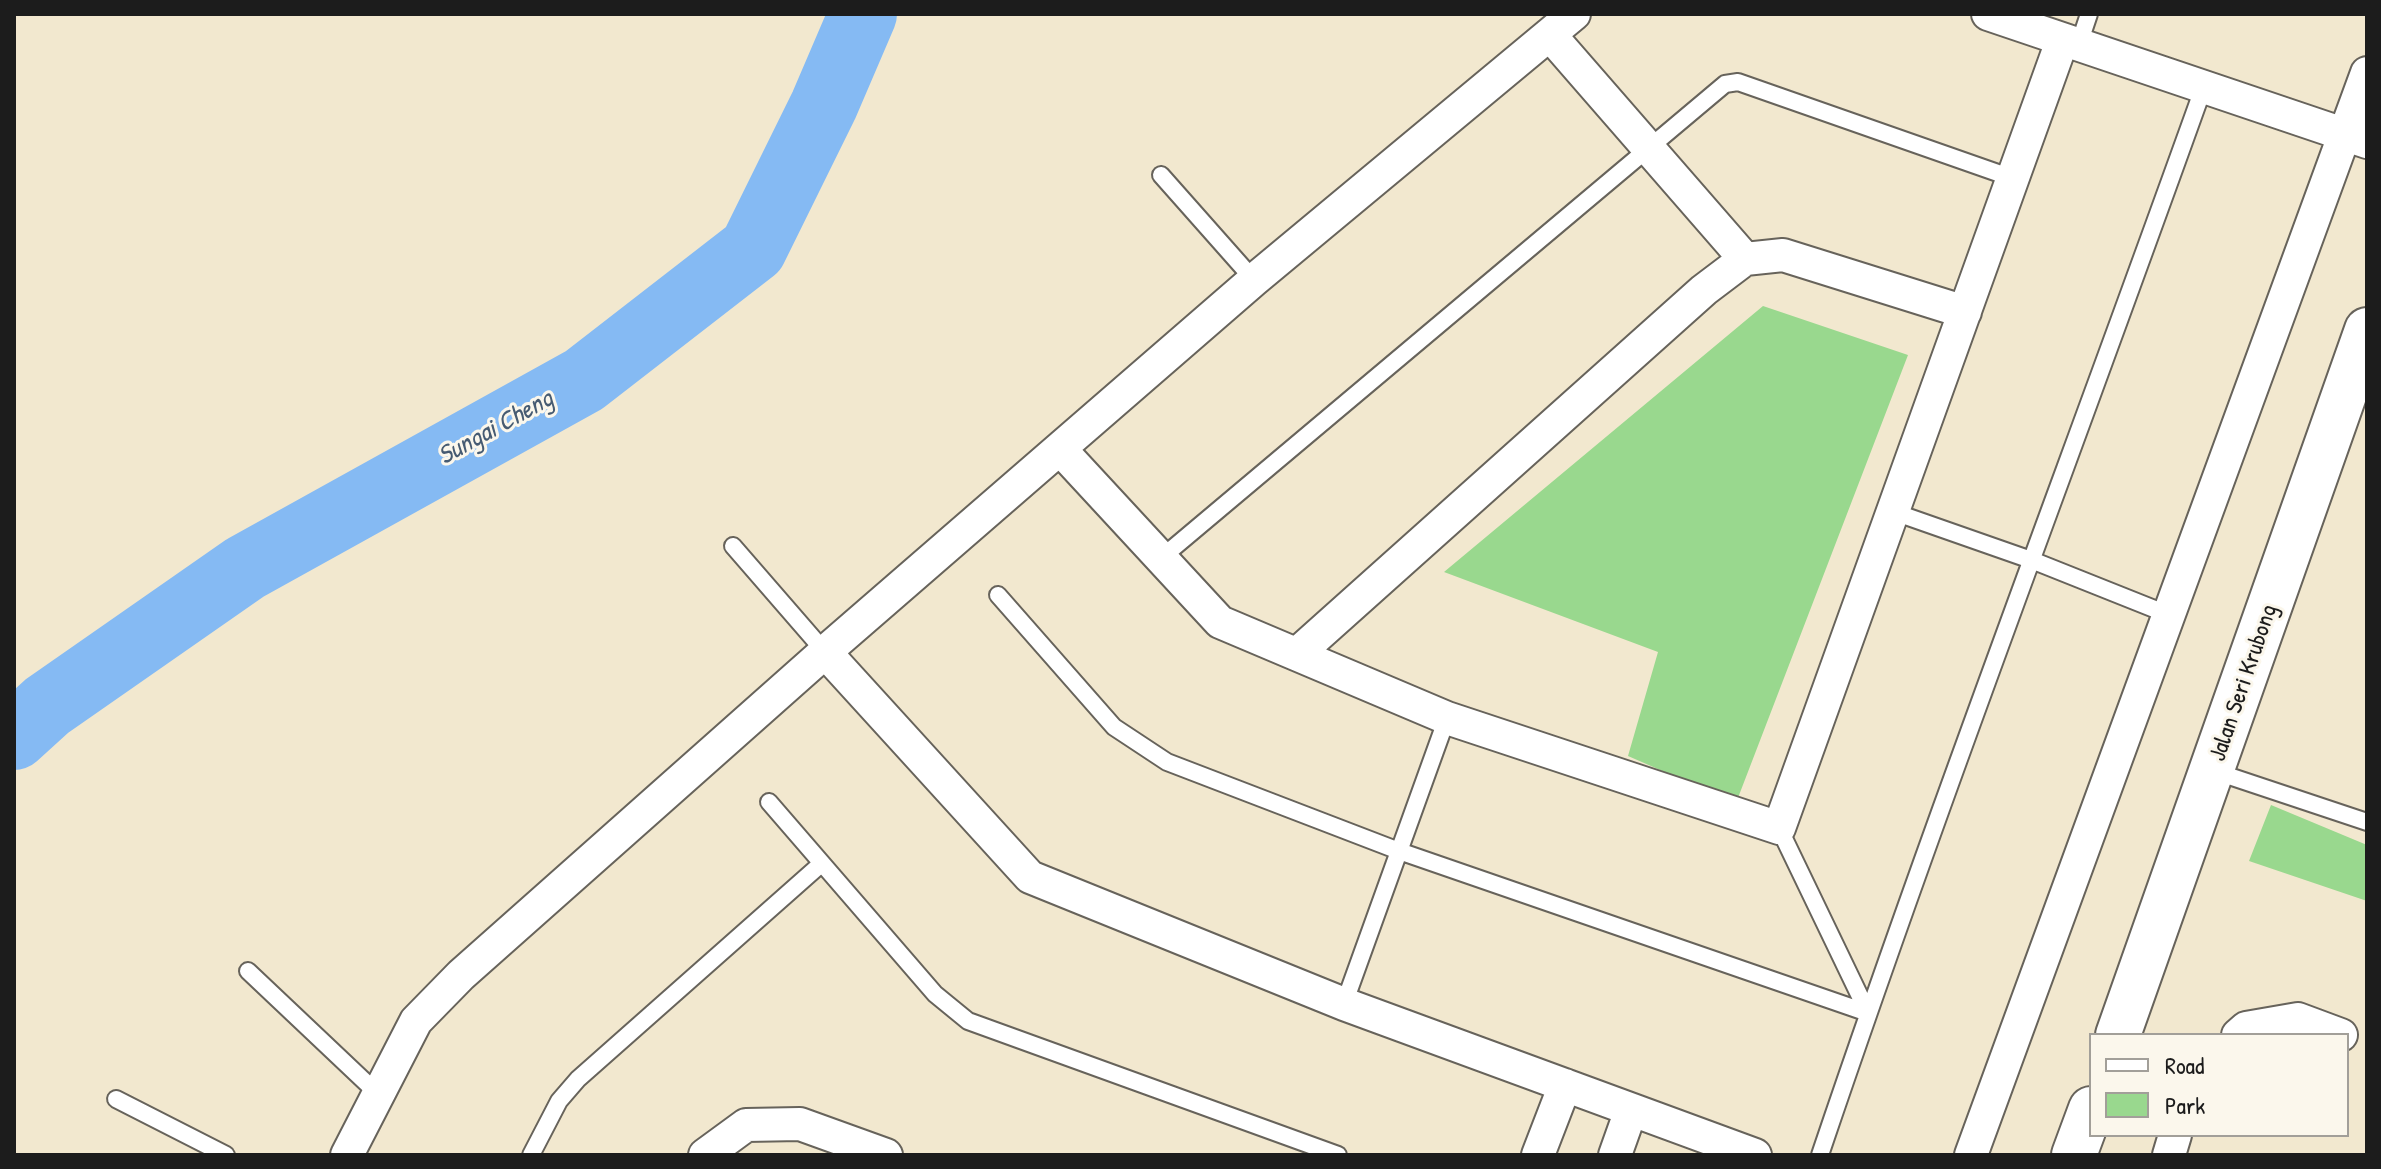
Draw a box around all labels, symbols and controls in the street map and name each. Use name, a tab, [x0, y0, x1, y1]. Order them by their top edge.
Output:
water label: Sungai Cheng	[433, 384, 559, 472]
street label: Jalan Seri Krubong	[2204, 601, 2284, 765]
legend	[2089, 1033, 2349, 1137]
text: Road	[2165, 1049, 2204, 1081]
text: Park	[2165, 1089, 2205, 1121]

